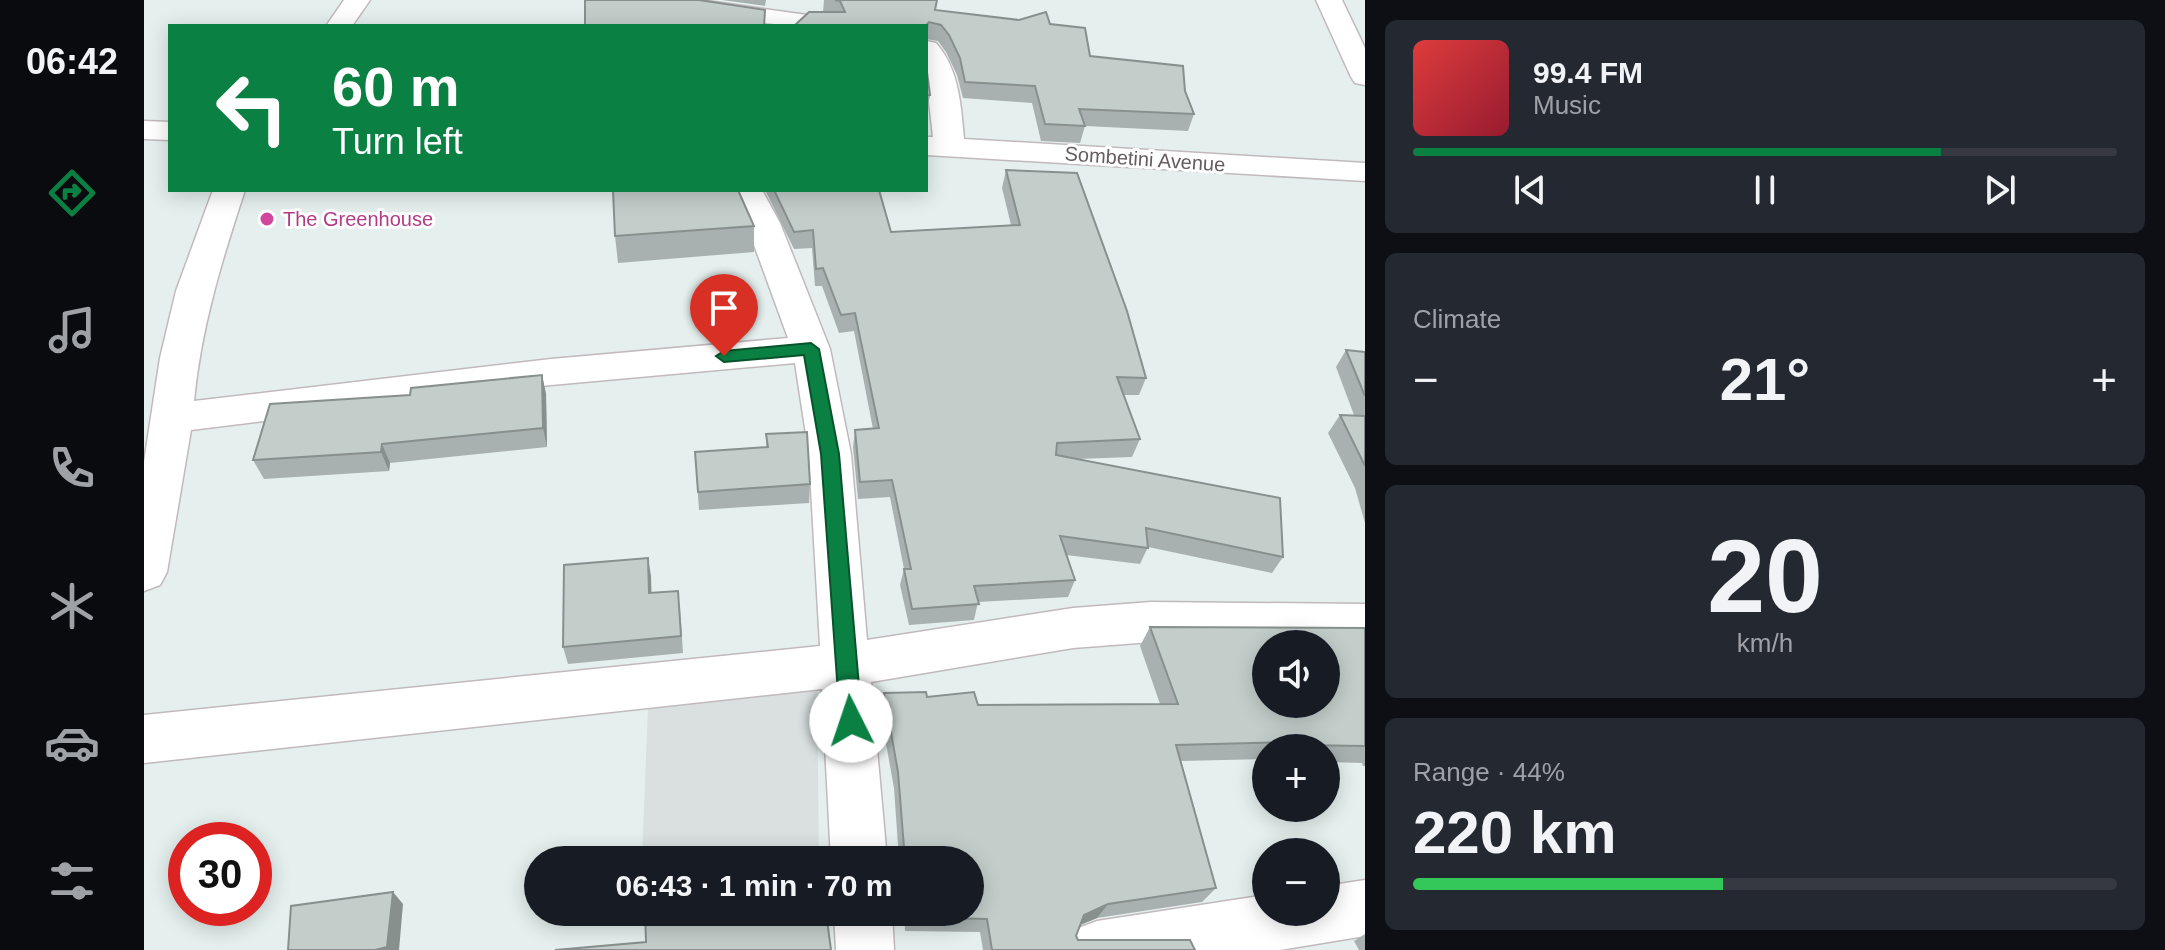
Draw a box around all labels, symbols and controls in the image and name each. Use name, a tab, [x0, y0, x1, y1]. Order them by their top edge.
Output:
text: 06:42	[26, 41, 118, 82]
text: 60 m	[332, 55, 460, 118]
icon: left	[200, 56, 304, 160]
text: 99.4 FM	[1533, 56, 1643, 89]
text: Music	[1533, 90, 1601, 120]
text: Turn left	[332, 121, 463, 162]
street label: Sombetini Avenue	[1064, 142, 1226, 176]
icon: directions	[44, 165, 100, 221]
icon: previous	[1508, 168, 1552, 212]
icon: pause	[1743, 168, 1787, 212]
icon: next	[1978, 168, 2022, 212]
place label: The Greenhouse	[283, 208, 433, 230]
marker: The Greenhouse	[258, 210, 276, 228]
pin	[690, 274, 758, 356]
icon: arrive	[702, 286, 746, 330]
icon: music	[44, 302, 100, 358]
text: Climate	[1413, 304, 1501, 334]
text: 21°	[1720, 346, 1810, 413]
text: −	[1413, 355, 1439, 404]
text: +	[2091, 355, 2117, 404]
icon: phone	[44, 440, 100, 496]
text: 20	[1707, 518, 1823, 634]
icon: climate	[44, 578, 100, 634]
text: km/h	[1737, 628, 1793, 658]
map controls	[1252, 630, 1340, 926]
button: sound	[1252, 630, 1340, 718]
position arrow	[809, 679, 893, 763]
icon: car	[44, 715, 100, 771]
button: +	[1252, 734, 1340, 822]
text: Range · 44%	[1413, 757, 1565, 787]
text: 220 km	[1413, 799, 1617, 866]
speed limit sign: 30	[168, 822, 272, 926]
button: −	[1252, 838, 1340, 926]
icon: filters	[44, 853, 100, 909]
text: 06:43 · 1 min · 70 m	[616, 869, 892, 902]

